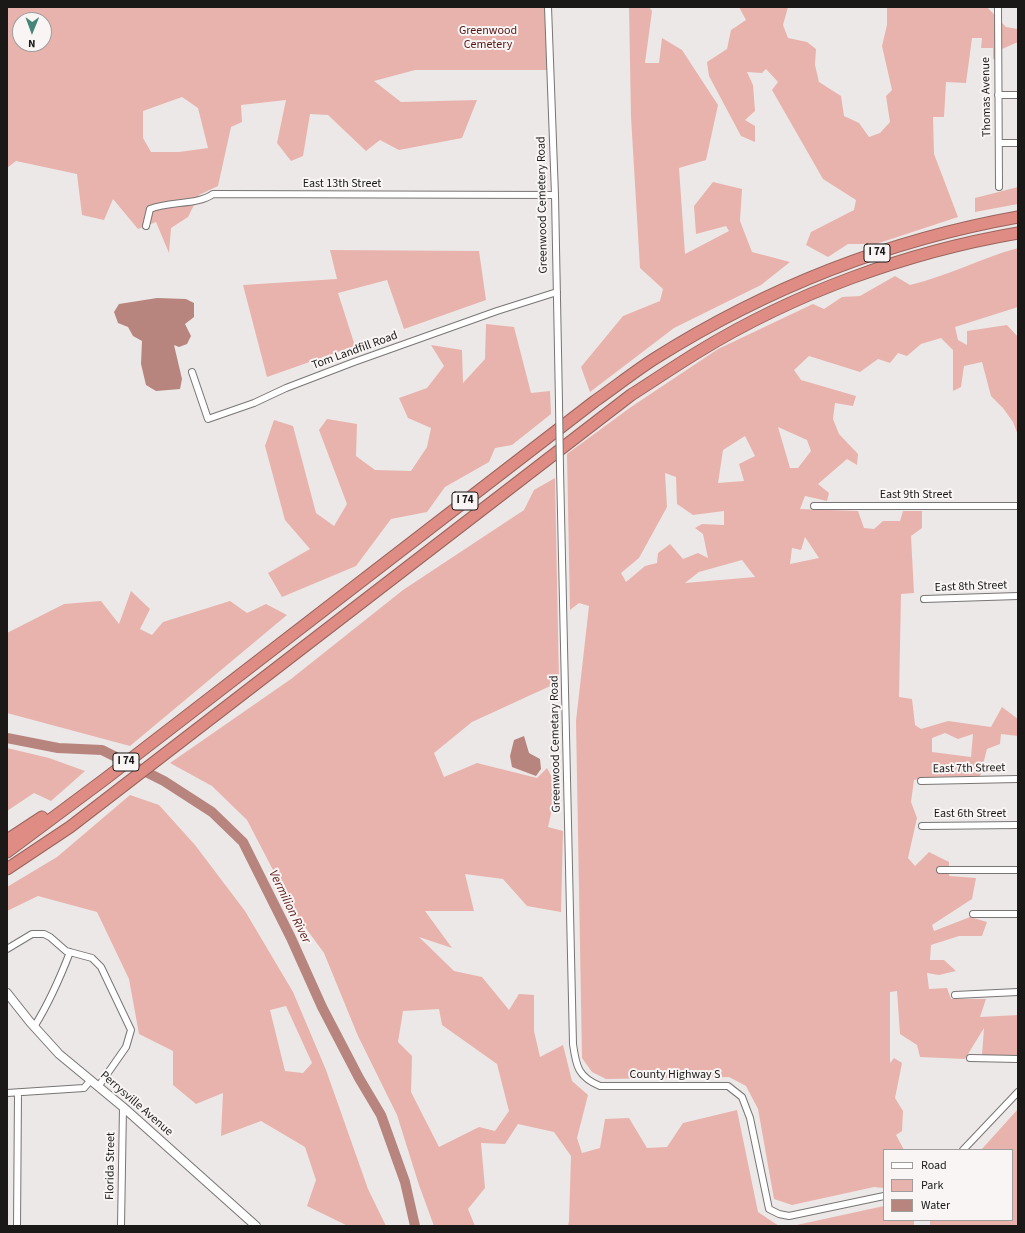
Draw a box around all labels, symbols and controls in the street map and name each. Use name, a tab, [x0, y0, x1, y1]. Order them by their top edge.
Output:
north arrow	[12, 12, 52, 52]
park label: Greenwood Cemetery	[459, 24, 517, 52]
text: N	[28, 36, 36, 51]
street label: Thomas Avenue	[979, 57, 995, 137]
street label: Greenwood Cemetery Road	[535, 136, 551, 274]
street label: East 13th Street	[303, 177, 381, 191]
road number: I 74	[864, 244, 890, 262]
street label: Tom Landfill Road	[310, 329, 400, 373]
street label: East 9th Street	[880, 488, 952, 502]
road number: I 74	[452, 492, 478, 510]
street label: East 8th Street	[934, 579, 1008, 595]
street label: Greenwood Cemetary Road	[548, 675, 564, 813]
road number: I 74	[113, 753, 139, 771]
street label: East 7th Street	[933, 761, 1005, 777]
street label: East 6th Street	[934, 807, 1006, 821]
water label: Vermilion River	[265, 868, 313, 946]
street label: Perrysville Avenue	[97, 1068, 175, 1140]
street label: County Highway S	[630, 1068, 720, 1082]
street label: Florida Street	[103, 1132, 119, 1200]
legend	[883, 1149, 1013, 1221]
text: Road	[921, 1157, 947, 1174]
text: Park	[921, 1177, 943, 1194]
text: Water	[921, 1197, 950, 1214]

